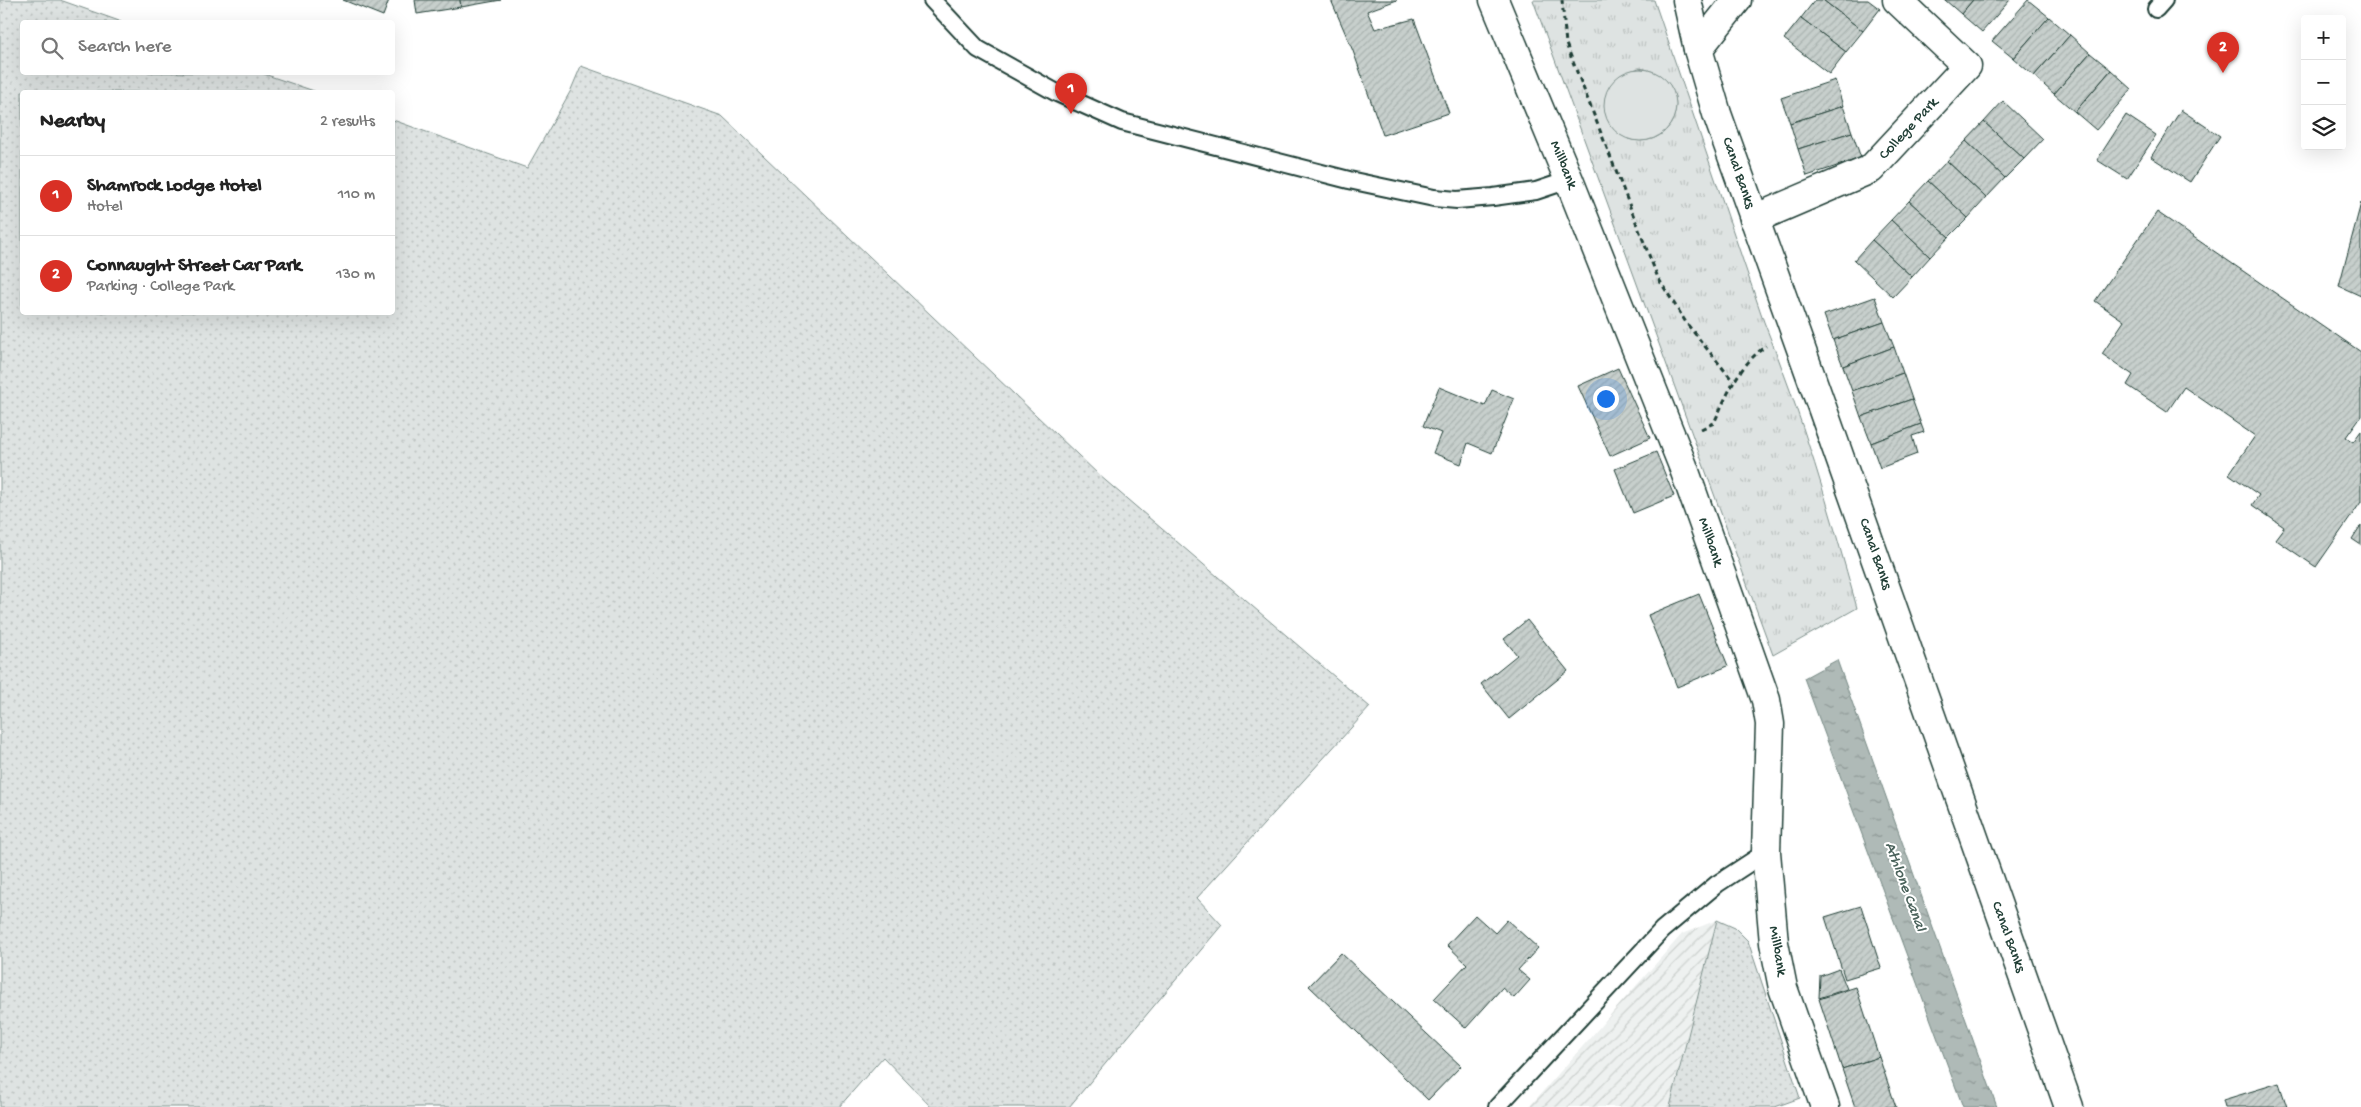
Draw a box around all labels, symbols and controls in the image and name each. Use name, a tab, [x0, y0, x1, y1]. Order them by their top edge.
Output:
map controls	[2301, 15, 2346, 150]
button: +	[2301, 15, 2346, 60]
search box	[20, 20, 395, 75]
pin: 2	[2207, 32, 2239, 73]
icon: search	[38, 34, 66, 62]
text: Search here	[78, 36, 172, 59]
button: −	[2301, 60, 2346, 105]
pin: 1	[1055, 73, 1087, 114]
street label: College Park	[1876, 93, 1943, 164]
button: layers	[2301, 105, 2346, 150]
text: Nearby	[40, 110, 105, 135]
text: 2 results	[320, 113, 375, 132]
street label: Canal Banks	[1717, 135, 1759, 211]
street label: Millbank	[1545, 138, 1581, 193]
text: Shamrock Lodge Hotel	[87, 175, 262, 198]
text: 1	[53, 186, 59, 205]
text: 110 m	[338, 186, 375, 205]
text: Hotel	[87, 198, 123, 217]
text: Connaught Street Car Park	[87, 255, 301, 278]
text: 2	[52, 266, 60, 285]
text: 130 m	[336, 266, 375, 285]
text: Parking · College Park	[87, 278, 234, 297]
your location	[1593, 386, 1619, 412]
street label: Millbank	[1693, 515, 1727, 570]
street label: Canal Banks	[1854, 516, 1896, 592]
water label: Athlone Canal	[1879, 840, 1929, 936]
street label: Canal Banks	[1987, 899, 2029, 975]
street label: Millbank	[1764, 925, 1790, 979]

